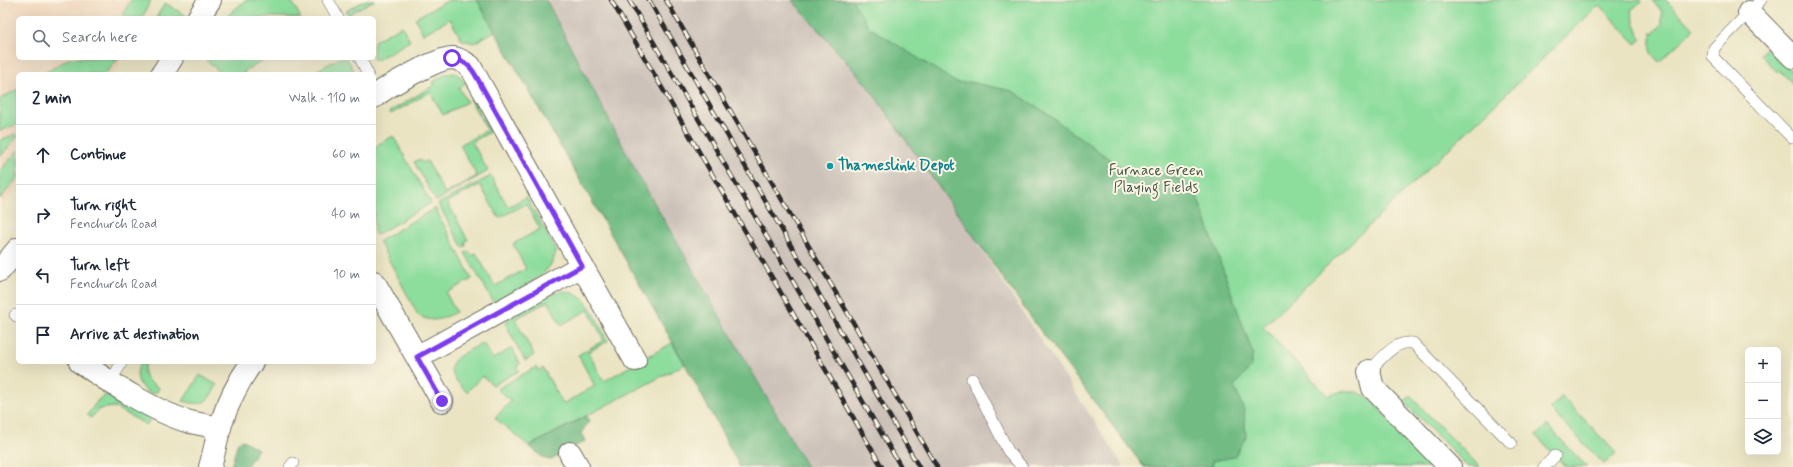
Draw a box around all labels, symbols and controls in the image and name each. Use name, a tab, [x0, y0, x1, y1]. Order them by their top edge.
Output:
search box	[16, 16, 376, 60]
icon: search	[30, 27, 52, 49]
text: Search here	[62, 28, 138, 48]
route start	[443, 49, 461, 67]
text: 2 min	[32, 87, 72, 109]
text: Walk · 110 m	[289, 90, 360, 107]
icon: ahead	[32, 144, 54, 166]
text: Continue	[70, 145, 126, 165]
text: 60 m	[332, 146, 360, 163]
place label: Thameslink Depot	[838, 156, 955, 176]
marker: Thameslink Depot	[825, 161, 835, 171]
park label: Furnace Green Playing Fields	[1109, 161, 1203, 199]
text: Turn right	[70, 196, 137, 216]
icon: right	[32, 204, 54, 226]
text: 40 m	[331, 206, 360, 223]
text: Fenchurch Road	[70, 216, 157, 233]
text: Turn left	[70, 256, 130, 276]
icon: left	[32, 264, 54, 286]
text: 10 m	[333, 266, 360, 283]
text: Fenchurch Road	[70, 276, 157, 293]
icon: arrive	[32, 324, 54, 346]
text: Arrive at destination	[70, 325, 199, 345]
map controls	[1745, 347, 1781, 455]
button: +	[1745, 347, 1781, 383]
button: −	[1745, 383, 1781, 419]
route end	[433, 392, 451, 410]
button: layers	[1745, 419, 1781, 455]

